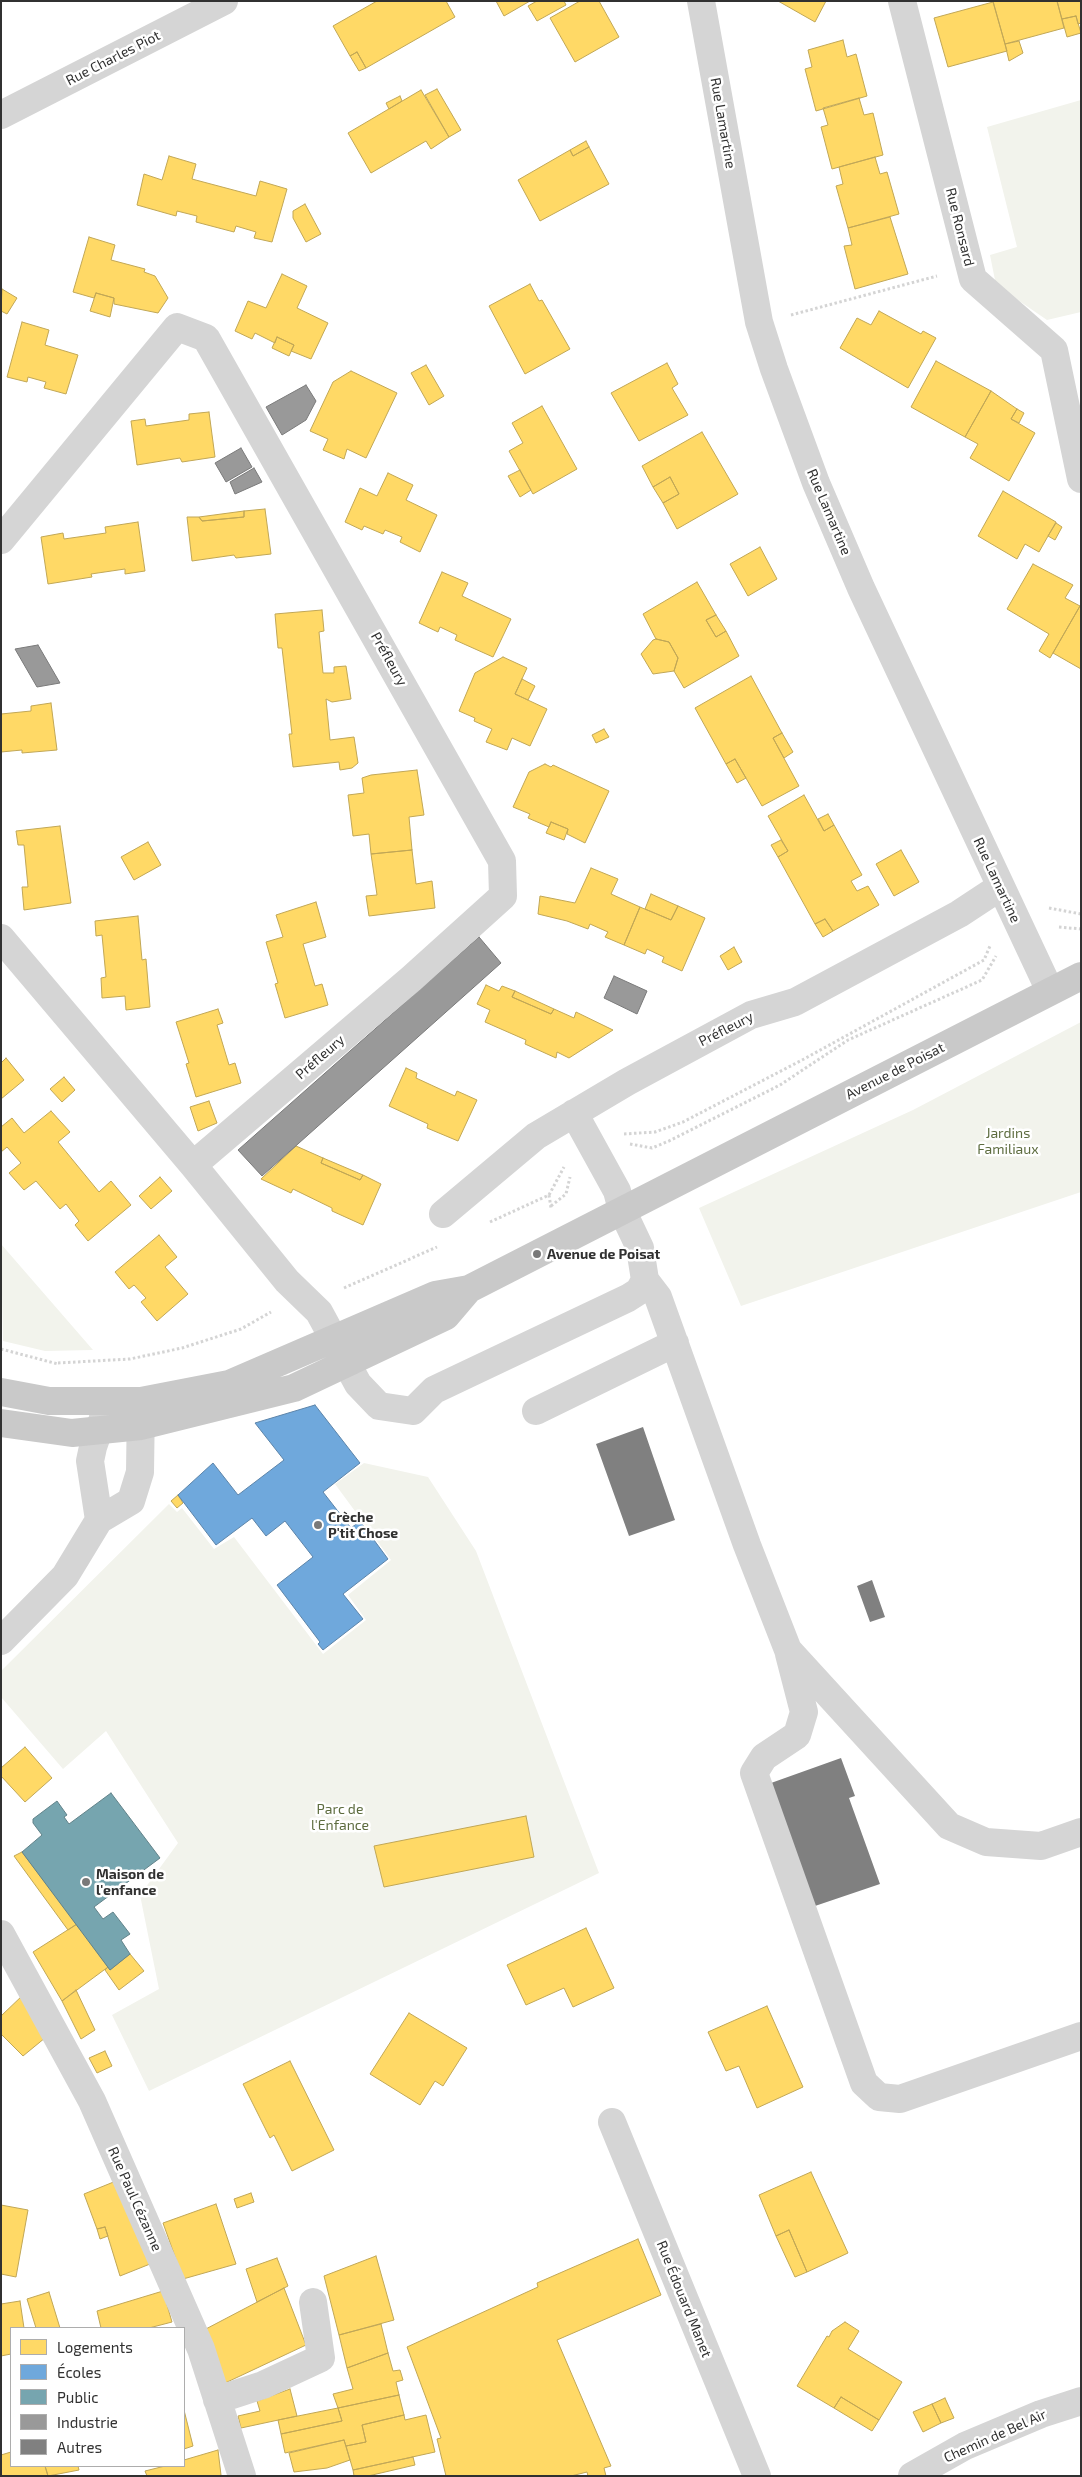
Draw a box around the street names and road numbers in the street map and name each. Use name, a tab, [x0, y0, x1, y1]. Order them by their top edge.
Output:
street label: Rue Charles Piot	[63, 27, 163, 89]
street label: Rue Lamartine	[707, 76, 739, 170]
street label: Rue Ronsard	[942, 186, 978, 268]
street label: Rue Lamartine	[803, 466, 855, 558]
street label: Préfleury	[367, 629, 411, 689]
street label: Rue Lamartine	[970, 835, 1024, 925]
street label: Préfleury	[696, 1008, 756, 1050]
street label: Préfleury	[292, 1031, 348, 1083]
street label: Avenue de Poisat	[843, 1039, 947, 1103]
street label: Rue Paul Cézanne	[104, 2144, 166, 2254]
street label: Rue Édouard Manet	[653, 2238, 715, 2360]
street label: Chemin de Bel Air	[941, 2406, 1049, 2466]

